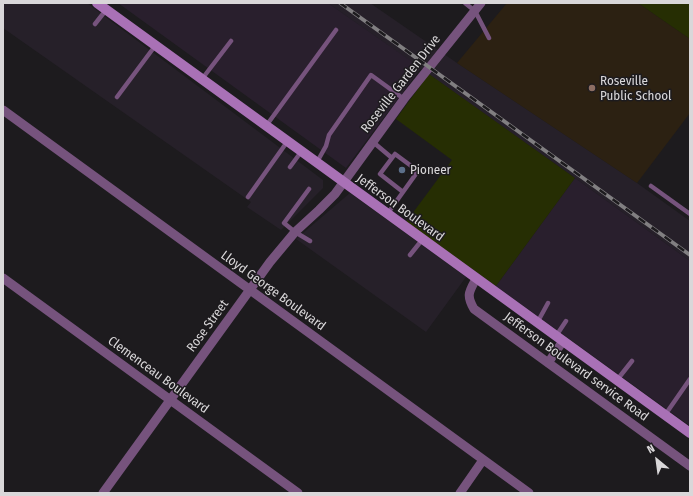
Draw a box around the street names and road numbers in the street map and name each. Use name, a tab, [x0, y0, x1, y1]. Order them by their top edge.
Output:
street label: Roseville Garden Drive	[358, 32, 444, 136]
street label: Jefferson Boulevard	[353, 171, 447, 245]
street label: Lloyd George Boulevard	[218, 248, 328, 334]
street label: Rose Street	[184, 297, 232, 355]
street label: Jefferson Boulevard service Road	[501, 309, 651, 425]
street label: Clemenceau Boulevard	[104, 333, 212, 417]

